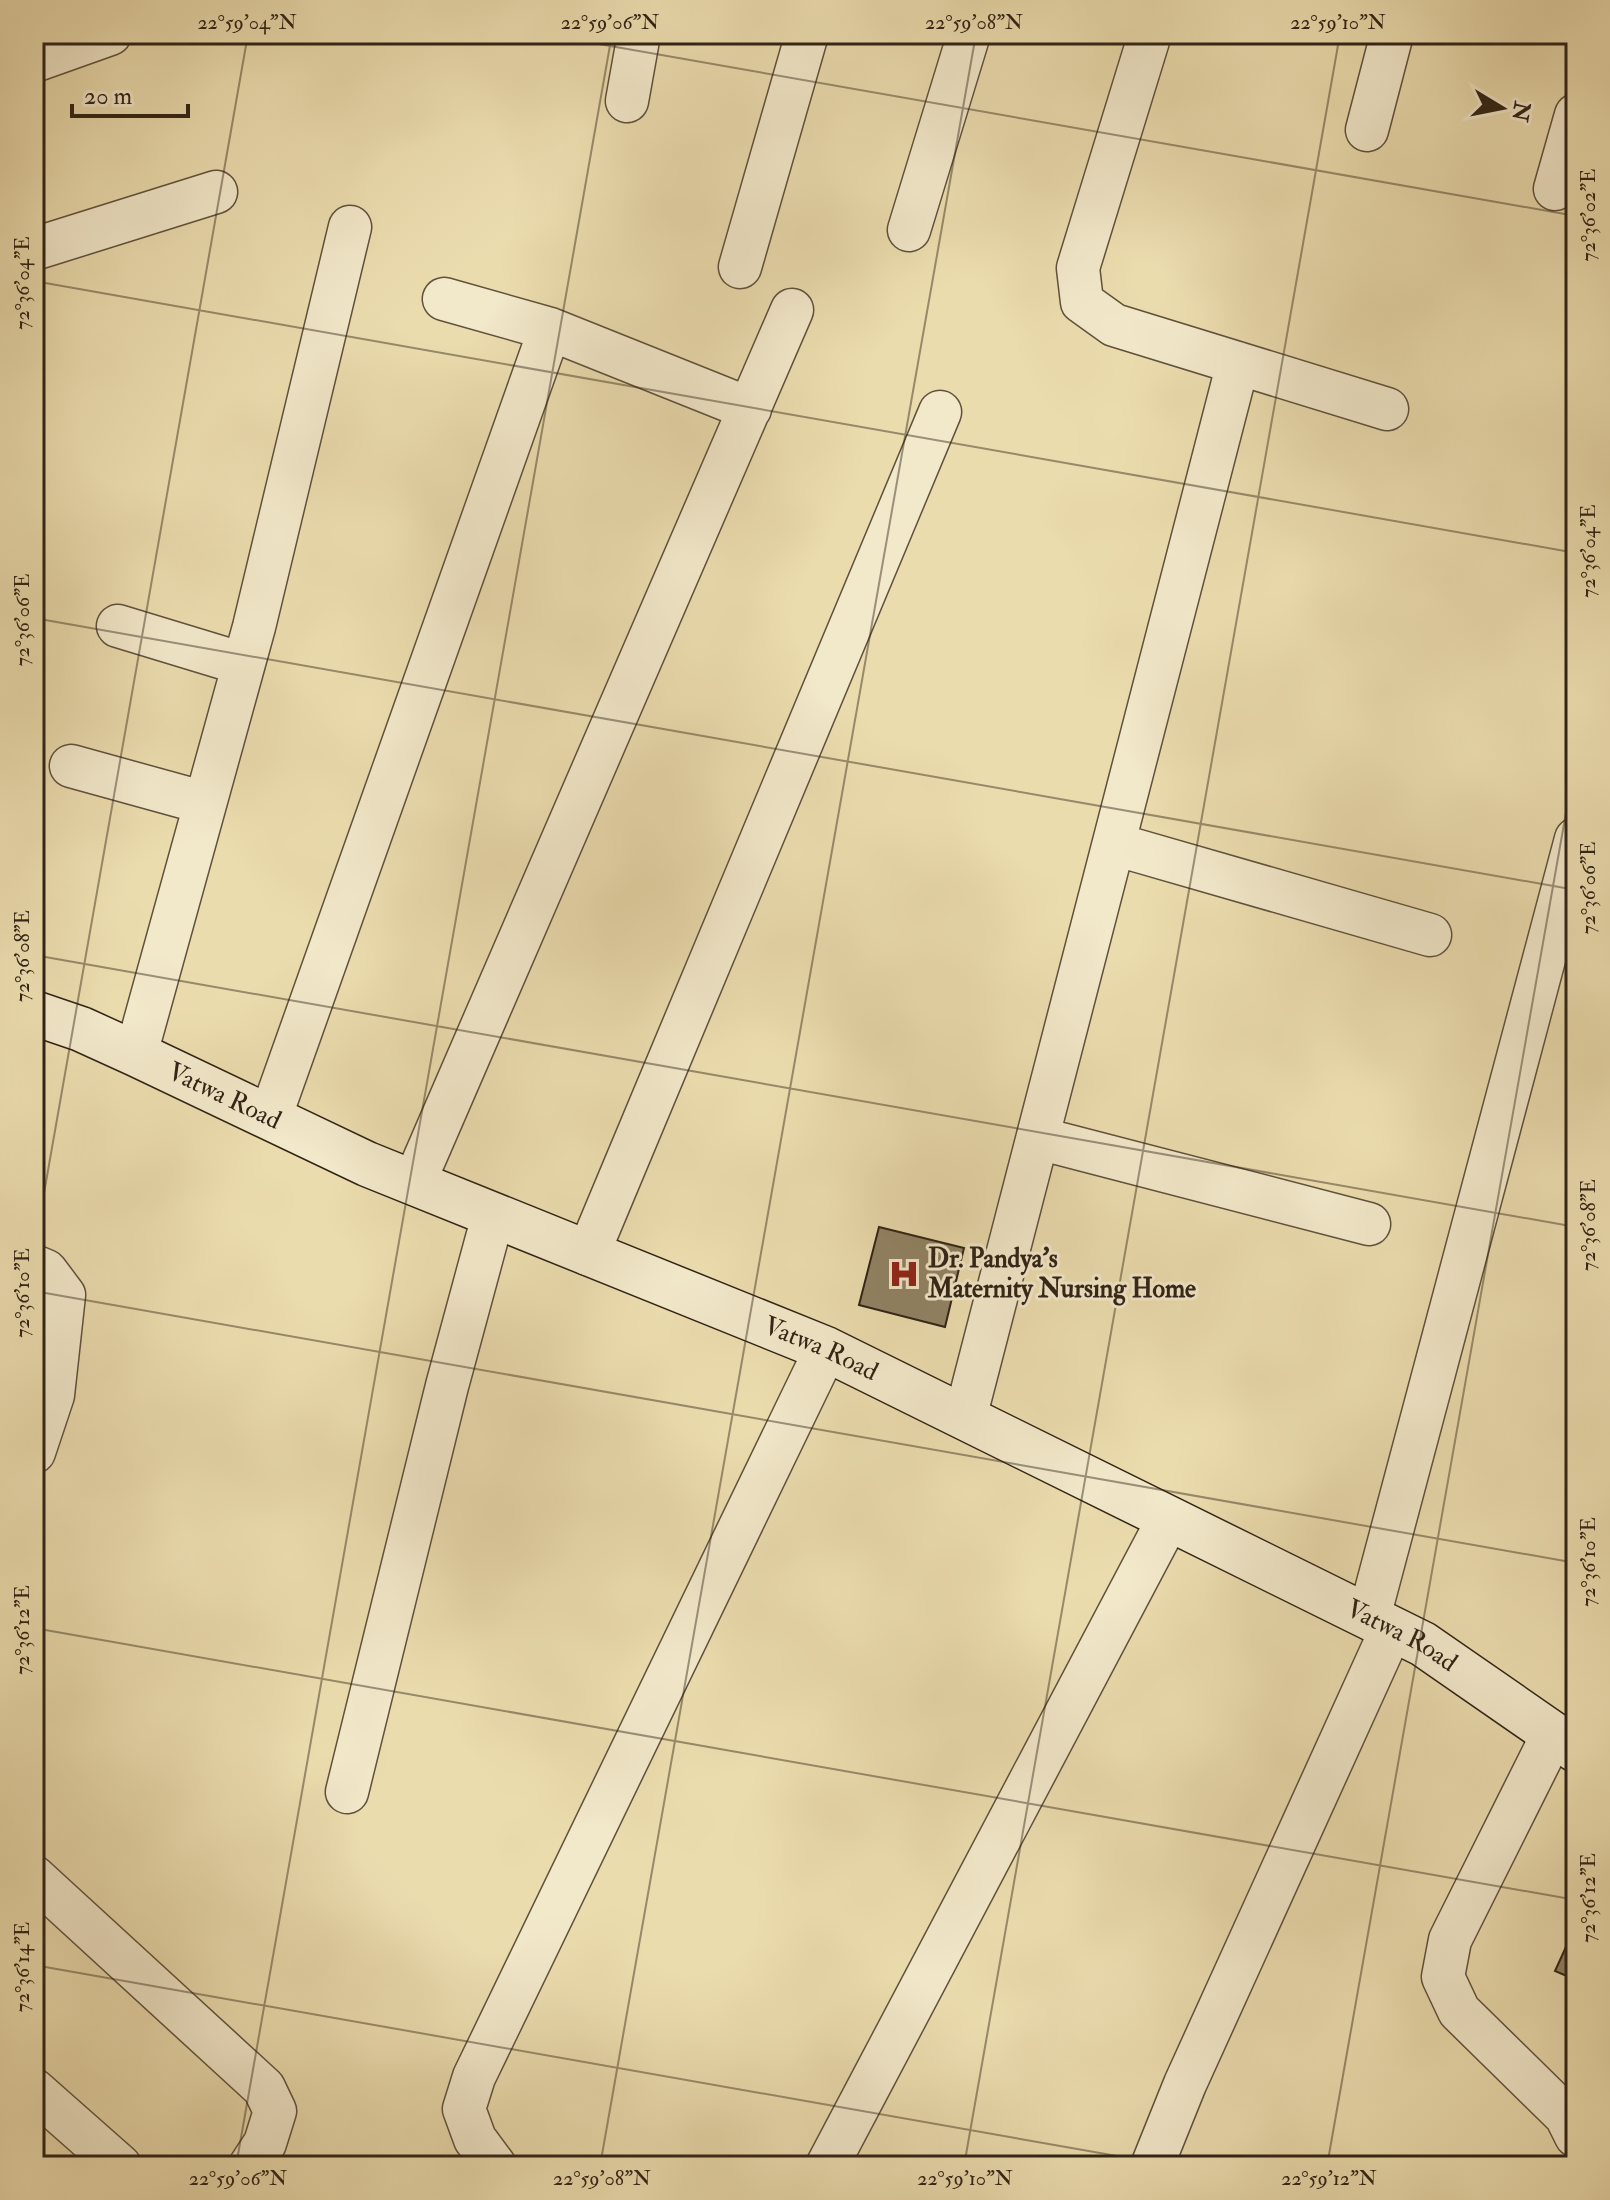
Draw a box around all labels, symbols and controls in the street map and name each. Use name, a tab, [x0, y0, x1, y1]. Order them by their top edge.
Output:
text: 22°59'04"N	[197, 10, 297, 35]
text: 22°59'06"N	[561, 10, 659, 35]
text: 22°59'08"N	[925, 10, 1023, 35]
text: 22°59'10"N	[1290, 10, 1386, 35]
scale bar	[72, 68, 188, 118]
north arrow	[1462, 68, 1542, 148]
text: 20 m	[84, 81, 133, 112]
text: N	[1505, 98, 1536, 124]
text: 72°36'02"E	[1576, 169, 1601, 261]
text: 72°36'04"E	[10, 236, 35, 330]
text: 72°36'04"E	[1576, 504, 1601, 598]
text: 72°36'06"E	[10, 574, 35, 666]
text: 72°36'06"E	[1576, 842, 1601, 934]
text: 72°36'08"E	[10, 910, 35, 1002]
street label: Vatwa Road	[163, 1055, 286, 1137]
text: 72°36'08"E	[1576, 1179, 1601, 1271]
place label: Dr. Pandya's Maternity Nursing Home	[927, 1243, 1196, 1306]
text: 72°36'10"E	[10, 1248, 35, 1338]
hospital icon: Dr. Pandya's Maternity Nursing Home	[887, 1257, 921, 1291]
street label: Vatwa Road	[759, 1310, 884, 1388]
text: 72°36'10"E	[1576, 1517, 1601, 1607]
text: 72°36'12"E	[10, 1585, 35, 1675]
street label: Vatwa Road	[1341, 1593, 1464, 1679]
text: 72°36'12"E	[1576, 1853, 1601, 1943]
text: 72°36'14"E	[10, 1922, 35, 2012]
text: 22°59'06"N	[189, 2166, 287, 2191]
text: 22°59'08"N	[553, 2166, 651, 2191]
text: 22°59'10"N	[917, 2166, 1013, 2191]
text: 22°59'12"N	[1281, 2166, 1377, 2191]

